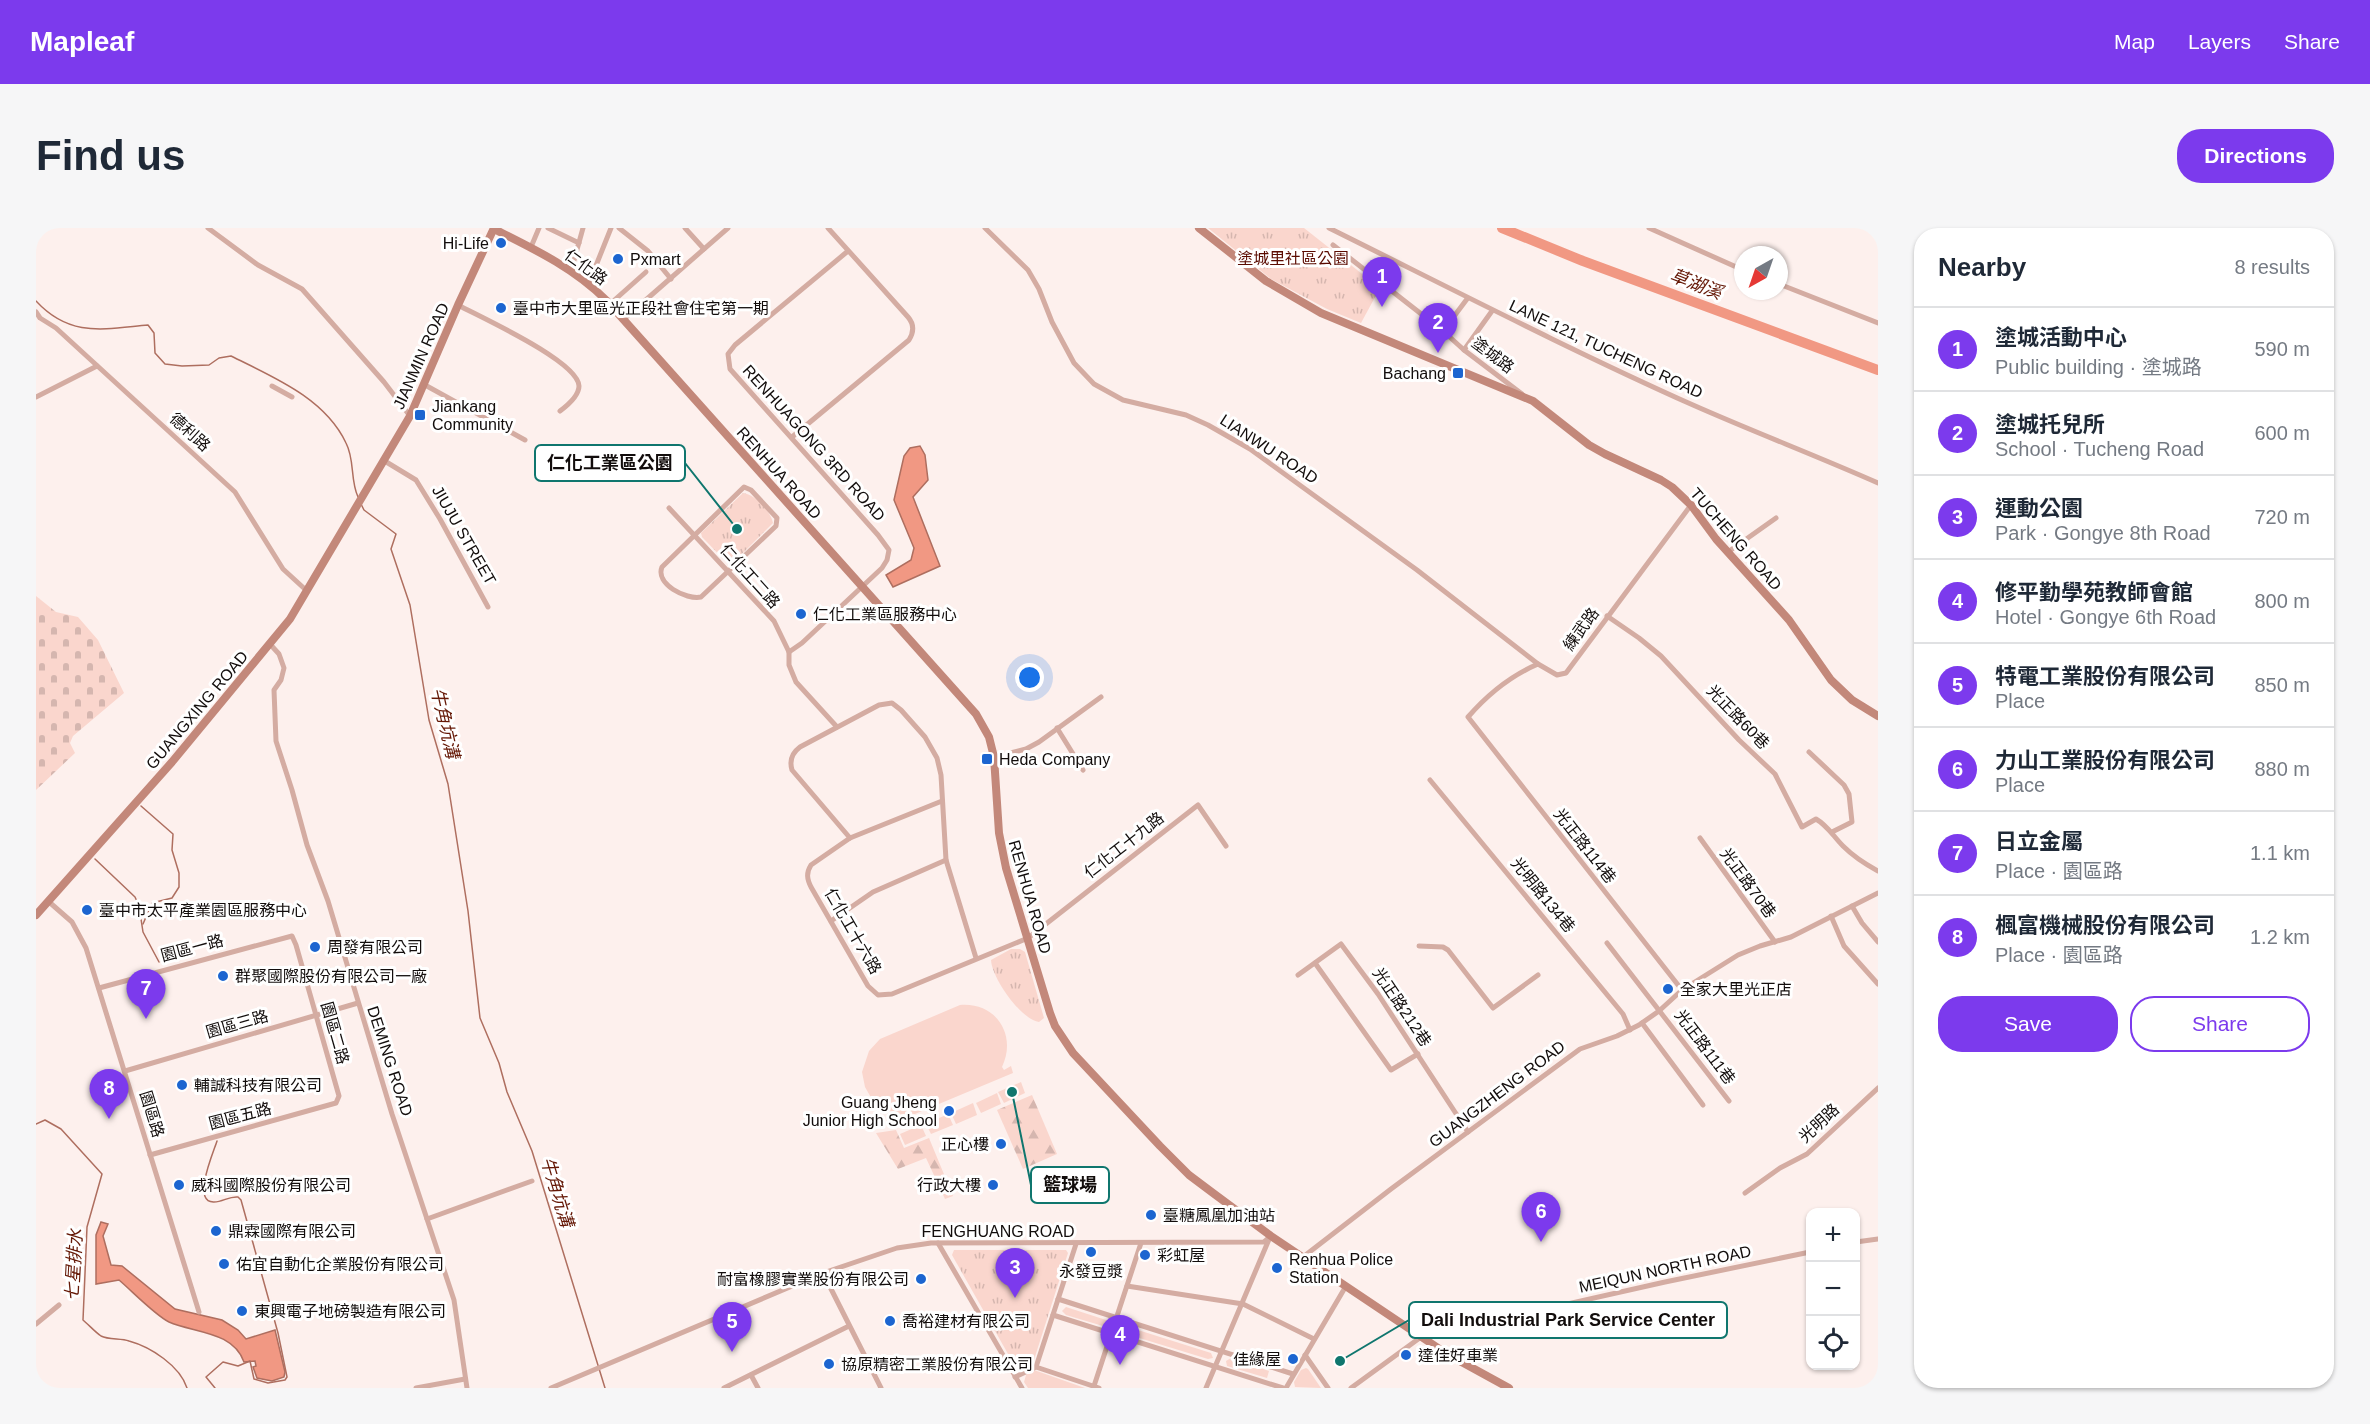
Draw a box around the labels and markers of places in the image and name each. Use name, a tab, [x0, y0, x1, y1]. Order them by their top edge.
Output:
place label: Hi-Life	[443, 235, 489, 252]
marker: Hi-Life	[494, 236, 508, 250]
place label: Pxmart	[630, 251, 681, 268]
marker: Pxmart	[611, 252, 625, 266]
pin: 1	[1362, 257, 1402, 307]
place label: 臺中市大里區光正段社會住宅第一期	[513, 300, 769, 317]
marker: 臺中市大里區光正段社會住宅第一期	[494, 301, 508, 315]
pin: 2	[1418, 304, 1458, 353]
place label: Bachang	[1383, 365, 1446, 382]
marker: Bachang	[1451, 366, 1465, 380]
place label: Jiankang Community	[432, 398, 513, 433]
marker: Jiankang Community	[413, 408, 427, 422]
callout: 仁化工業區公園	[535, 445, 685, 481]
place label: 仁化工業區服務中心	[813, 606, 957, 623]
marker: 仁化工業區服務中心	[794, 607, 808, 621]
place label: Heda Company	[999, 751, 1110, 768]
marker: Heda Company	[980, 752, 994, 766]
place label: 臺中市太平產業園區服務中心	[99, 902, 307, 919]
marker: 臺中市太平產業園區服務中心	[80, 903, 94, 917]
place label: 周發有限公司	[327, 939, 423, 956]
marker: 周發有限公司	[308, 940, 322, 954]
place label: 群聚國際股份有限公司一廠	[235, 968, 427, 985]
marker: 群聚國際股份有限公司一廠	[216, 969, 230, 983]
pin: 7	[126, 970, 166, 1019]
place label: 全家大里光正店	[1680, 981, 1792, 998]
marker: 全家大里光正店	[1661, 982, 1675, 996]
pin: 8	[90, 1070, 128, 1119]
place label: 輔誠科技有限公司	[194, 1077, 322, 1094]
marker: 輔誠科技有限公司	[175, 1078, 189, 1092]
place label: Guang Jheng Junior High School	[803, 1094, 937, 1129]
marker: Guang Jheng Junior High School	[942, 1104, 956, 1118]
place label: 正心樓	[941, 1136, 989, 1153]
marker: 正心樓	[994, 1137, 1008, 1151]
callout: 籃球場	[1031, 1167, 1109, 1203]
place label: 威科國際股份有限公司	[191, 1177, 351, 1194]
place label: 行政大樓	[917, 1177, 981, 1194]
marker: 威科國際股份有限公司	[172, 1178, 186, 1192]
marker: 行政大樓	[986, 1178, 1000, 1192]
pin: 6	[1522, 1192, 1560, 1242]
place label: 臺糖鳳凰加油站	[1163, 1207, 1275, 1224]
marker: 臺糖鳳凰加油站	[1144, 1208, 1158, 1222]
place label: 鼎霖國際有限公司	[228, 1223, 356, 1240]
marker: 鼎霖國際有限公司	[209, 1224, 223, 1238]
marker: 永發豆漿	[1084, 1245, 1098, 1259]
place label: 彩虹屋	[1157, 1247, 1205, 1264]
pin: 3	[996, 1248, 1034, 1298]
marker: 彩虹屋	[1138, 1248, 1152, 1262]
place label: Renhua Police Station	[1289, 1251, 1393, 1286]
place label: 佑宜自動化企業股份有限公司	[236, 1256, 444, 1273]
marker: 佑宜自動化企業股份有限公司	[217, 1257, 231, 1271]
marker: Renhua Police Station	[1270, 1261, 1284, 1275]
place label: 永發豆漿	[1059, 1263, 1123, 1280]
place label: 耐富橡膠實業股份有限公司	[717, 1271, 909, 1288]
marker: 耐富橡膠實業股份有限公司	[914, 1272, 928, 1286]
pin: 5	[712, 1302, 752, 1352]
callout: Dali Industrial Park Service Center	[1409, 1302, 1727, 1338]
place label: 東興電子地磅製造有限公司	[254, 1303, 446, 1320]
marker: 東興電子地磅製造有限公司	[235, 1304, 249, 1318]
place label: 喬裕建材有限公司	[902, 1313, 1030, 1330]
marker: 喬裕建材有限公司	[883, 1314, 897, 1328]
pin: 4	[1100, 1316, 1140, 1365]
place label: 達佳好車業	[1418, 1347, 1498, 1364]
marker: 達佳好車業	[1399, 1348, 1413, 1362]
place label: 佳緣屋	[1233, 1350, 1281, 1368]
marker: 佳緣屋	[1286, 1352, 1300, 1366]
place label: 協原精密工業股份有限公司	[841, 1356, 1033, 1373]
marker: 協原精密工業股份有限公司	[822, 1357, 836, 1371]

